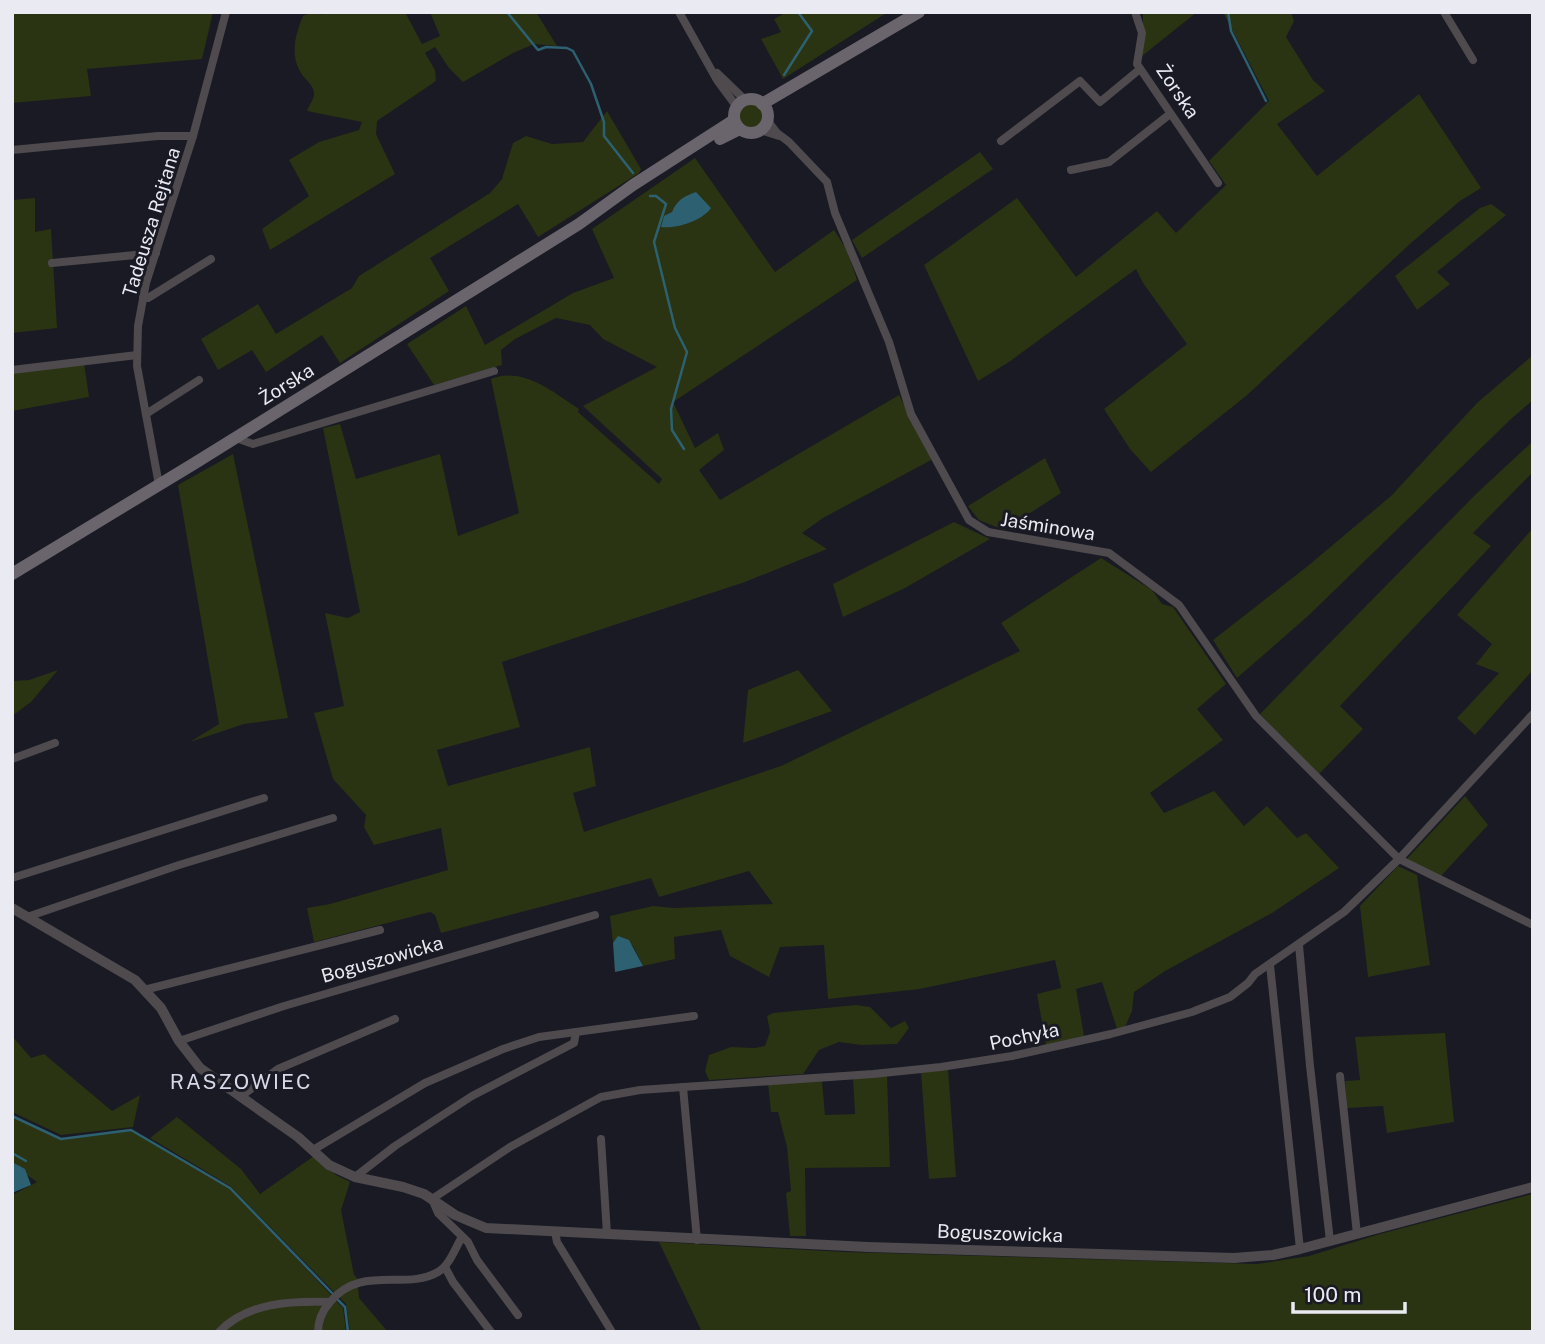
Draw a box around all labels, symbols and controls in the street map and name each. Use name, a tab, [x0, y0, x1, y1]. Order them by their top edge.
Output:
street label: Żorska	[1152, 60, 1204, 122]
street label: Tadeusza Rejtana	[118, 145, 184, 299]
street label: Żorska	[255, 359, 317, 409]
street label: Jaśminowa	[999, 508, 1097, 544]
street label: Boguszowicka	[318, 931, 446, 987]
street label: Pochyła	[987, 1018, 1061, 1054]
district label: RASZOWIEC	[170, 1069, 312, 1094]
street label: Boguszowicka	[937, 1220, 1063, 1246]
scale bar	[1293, 1270, 1405, 1314]
text: 100 m	[1304, 1282, 1361, 1307]

